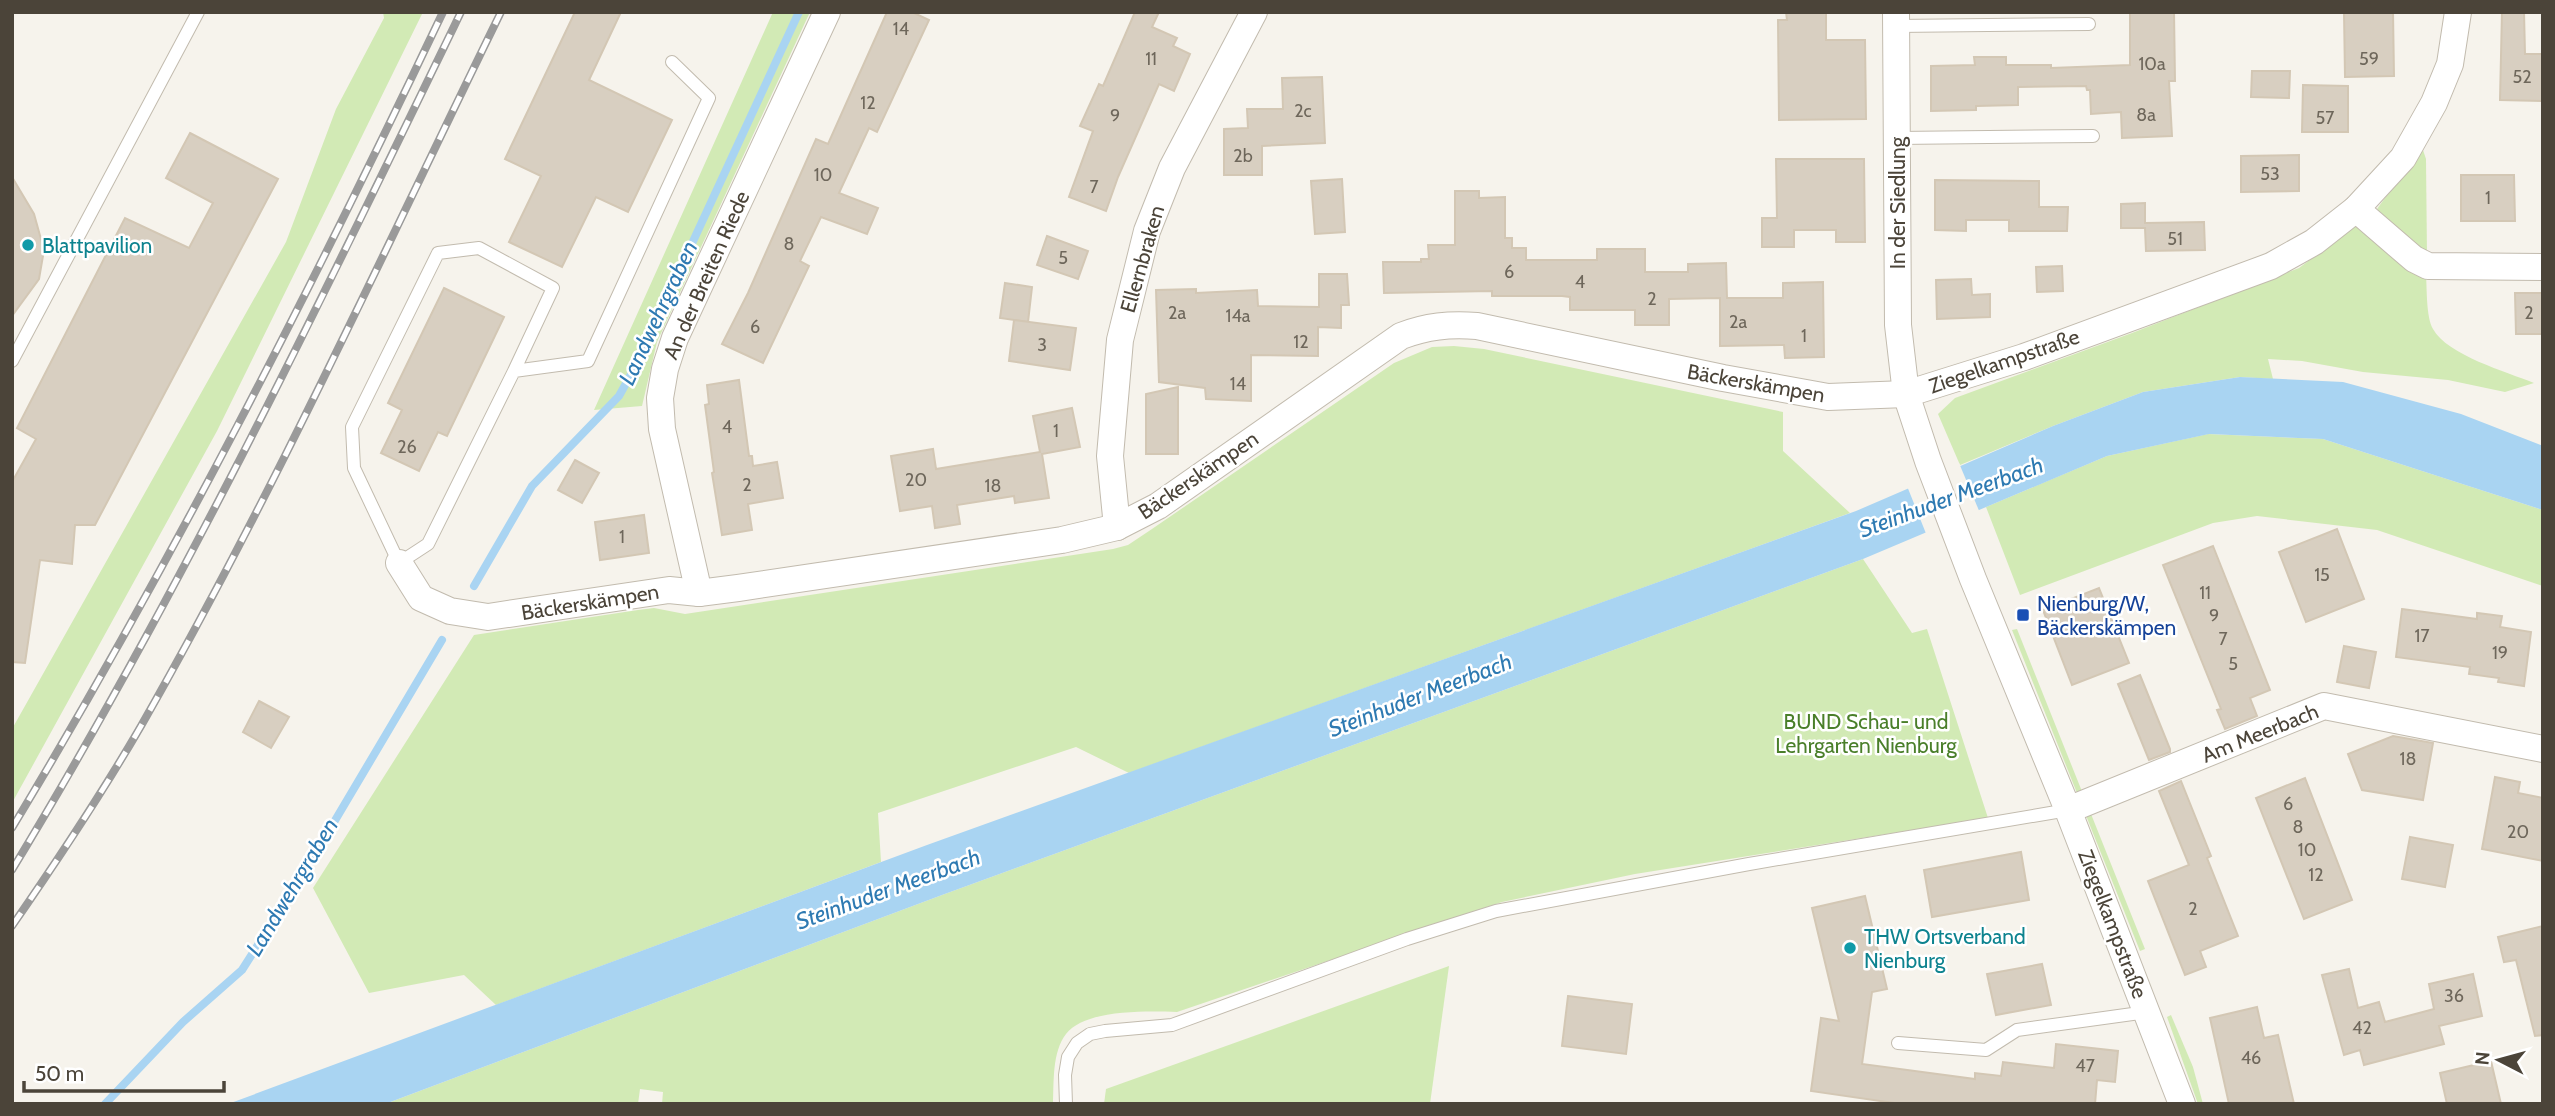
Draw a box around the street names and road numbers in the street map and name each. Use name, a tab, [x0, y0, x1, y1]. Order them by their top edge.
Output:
street label: In der Siedlung	[1885, 136, 1910, 269]
street label: An der Breiten Riede	[658, 187, 754, 363]
street label: Ellernbraken	[1115, 203, 1169, 315]
street label: Ziegelkampstraße	[1926, 323, 2083, 398]
street label: Bäckerskämpen	[1685, 359, 1827, 407]
street label: Bäckerskämpen	[1133, 426, 1263, 524]
street label: Bäckerskämpen	[519, 579, 661, 625]
street label: Am Meerbach	[2198, 698, 2322, 768]
street label: Ziegelkampstraße	[2073, 846, 2153, 1002]

